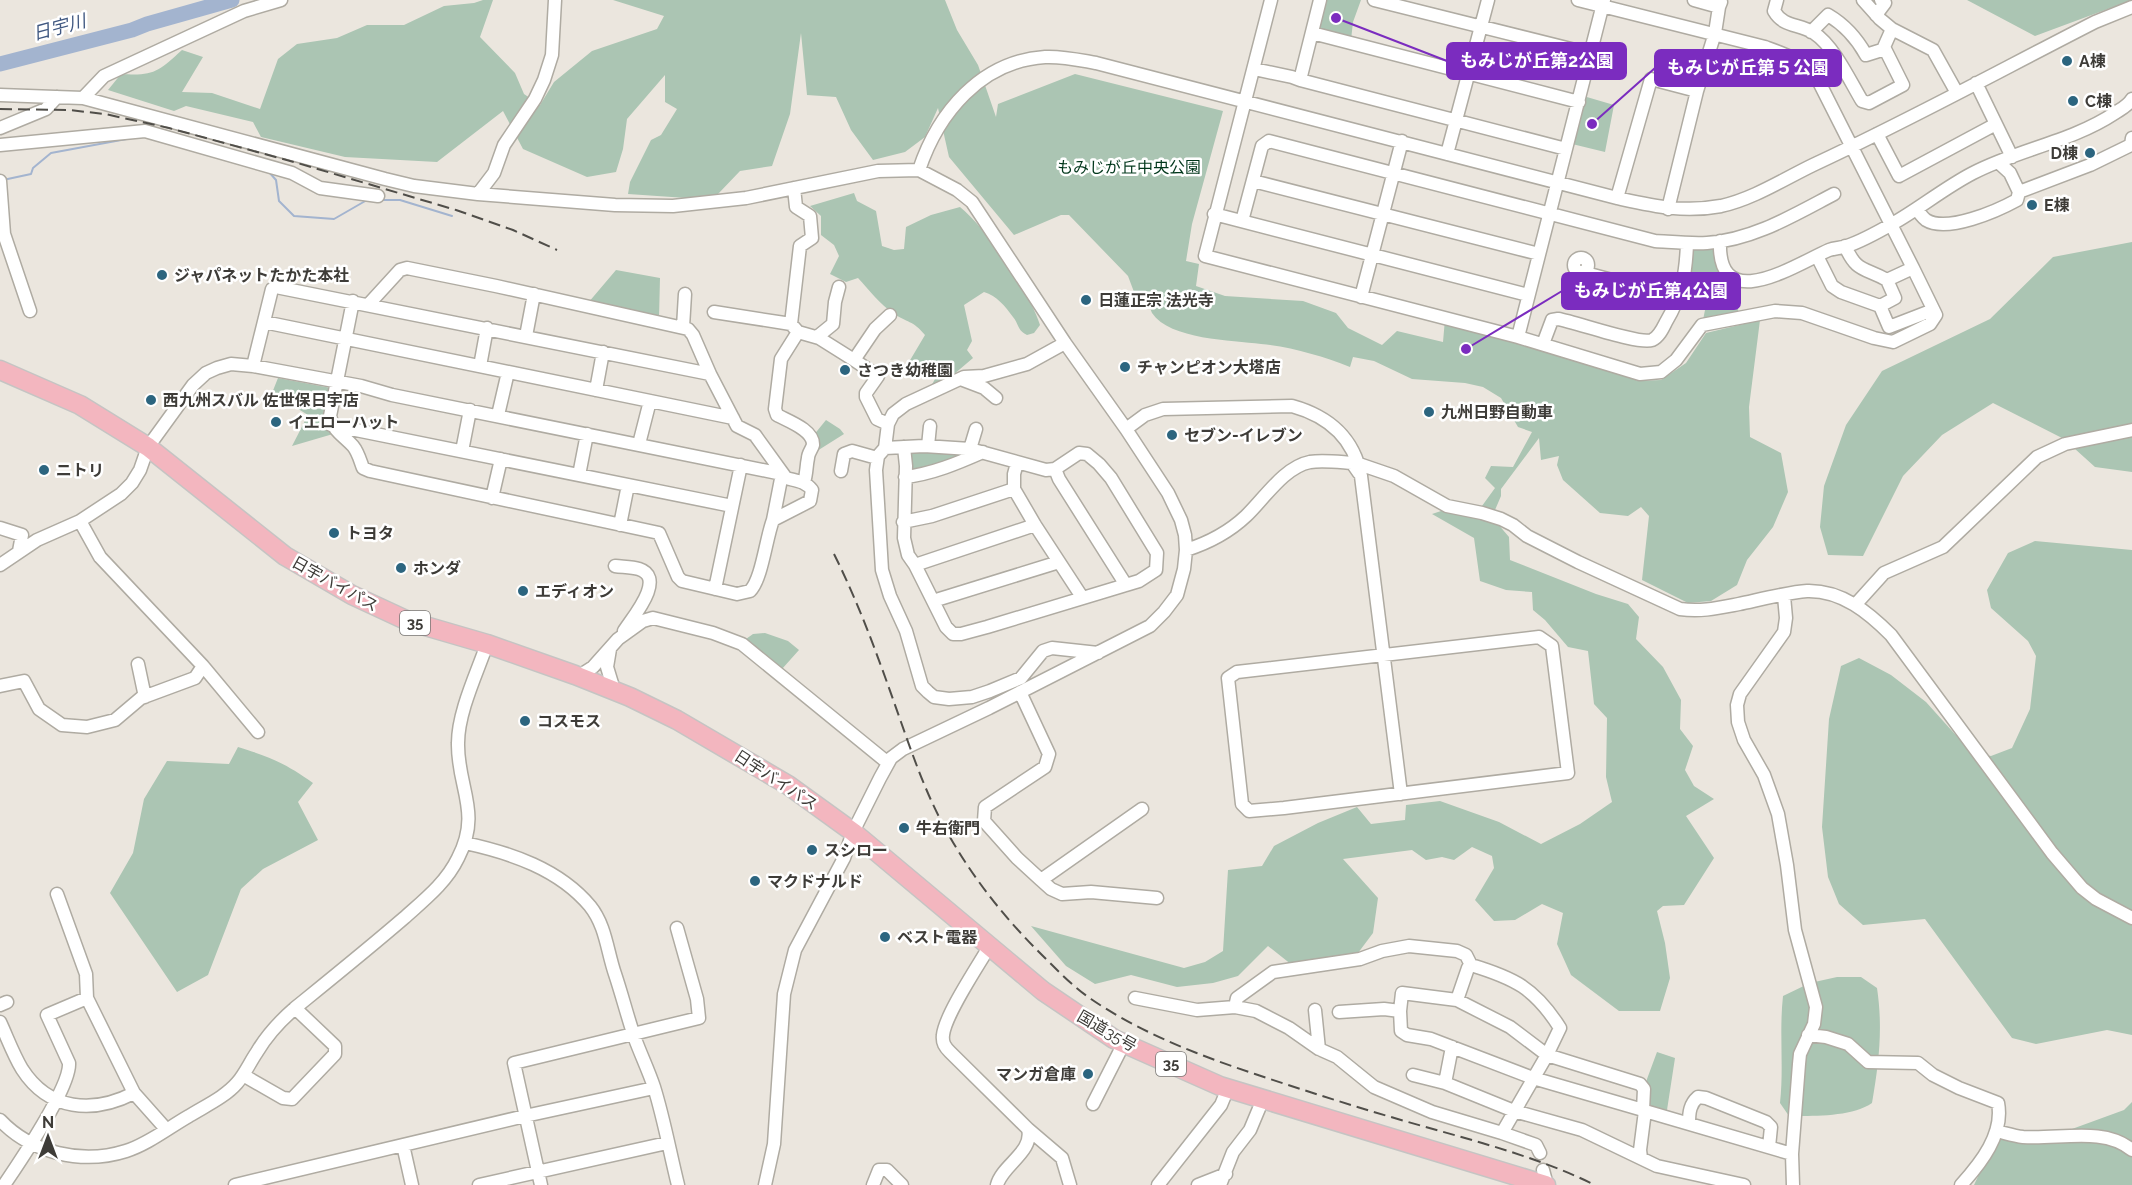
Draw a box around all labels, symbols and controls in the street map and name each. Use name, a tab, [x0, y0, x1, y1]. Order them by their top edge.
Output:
water label: 日宇川	[30, 9, 90, 44]
callout: もみじが丘第2公園	[1447, 43, 1626, 79]
text: もみじが丘第2公園	[1460, 50, 1614, 71]
callout: もみじが丘第５公園	[1655, 50, 1841, 86]
place label: A棟	[2079, 52, 2106, 71]
marker: A棟	[2060, 54, 2074, 68]
text: もみじが丘第５公園	[1667, 57, 1829, 78]
place label: C棟	[2085, 92, 2112, 111]
marker: C棟	[2066, 94, 2080, 108]
place label: D棟	[2051, 144, 2078, 163]
marker: D棟	[2083, 146, 2097, 160]
park label: もみじが丘中央公園	[1057, 158, 1201, 177]
place label: E棟	[2044, 196, 2070, 215]
marker: E棟	[2025, 198, 2039, 212]
place label: ジャパネットたかた本社	[174, 266, 349, 285]
marker: ジャパネットたかた本社	[155, 268, 169, 282]
callout: もみじが丘第4公園	[1562, 273, 1740, 309]
text: もみじが丘第4公園	[1574, 280, 1728, 301]
place label: 日蓮正宗 法光寺	[1098, 291, 1214, 310]
marker: 日蓮正宗 法光寺	[1079, 293, 1093, 307]
place label: チャンピオン大塔店	[1137, 358, 1281, 377]
marker: チャンピオン大塔店	[1118, 360, 1132, 374]
place label: さつき幼稚園	[857, 361, 953, 380]
marker: さつき幼稚園	[838, 363, 852, 377]
place label: 西九州スバル 佐世保日宇店	[163, 391, 359, 410]
marker: 西九州スバル 佐世保日宇店	[144, 393, 158, 407]
place label: 九州日野自動車	[1441, 403, 1553, 422]
marker: 九州日野自動車	[1422, 405, 1436, 419]
place label: イエローハット	[288, 413, 400, 432]
marker: イエローハット	[269, 415, 283, 429]
place label: セブン-イレブン	[1184, 426, 1303, 445]
marker: セブン-イレブン	[1165, 428, 1179, 442]
place label: ニトリ	[56, 461, 104, 480]
marker: ニトリ	[37, 463, 51, 477]
place label: トヨタ	[346, 524, 394, 543]
marker: トヨタ	[327, 526, 341, 540]
street label: 日宇バイパス	[289, 552, 381, 616]
place label: ホンダ	[413, 559, 461, 578]
marker: ホンダ	[394, 561, 408, 575]
place label: エディオン	[535, 582, 614, 601]
marker: エディオン	[516, 584, 530, 598]
road number: 35	[400, 611, 430, 635]
place label: コスモス	[537, 712, 601, 731]
marker: コスモス	[518, 714, 532, 728]
street label: 日宇バイパス	[731, 746, 821, 814]
place label: 牛右衛門	[916, 819, 980, 838]
marker: 牛右衛門	[897, 821, 911, 835]
place label: スシロー	[824, 841, 888, 860]
marker: スシロー	[805, 843, 819, 857]
place label: マクドナルド	[767, 872, 863, 891]
marker: マクドナルド	[748, 874, 762, 888]
place label: ベスト電器	[897, 928, 978, 947]
marker: ベスト電器	[878, 930, 892, 944]
street label: 国道35号	[1074, 1006, 1140, 1056]
road number: 35	[1156, 1052, 1186, 1076]
place label: マンガ倉庫	[996, 1065, 1076, 1084]
marker: マンガ倉庫	[1081, 1067, 1095, 1081]
north arrow	[18, 1107, 78, 1167]
text: N	[42, 1113, 54, 1132]

